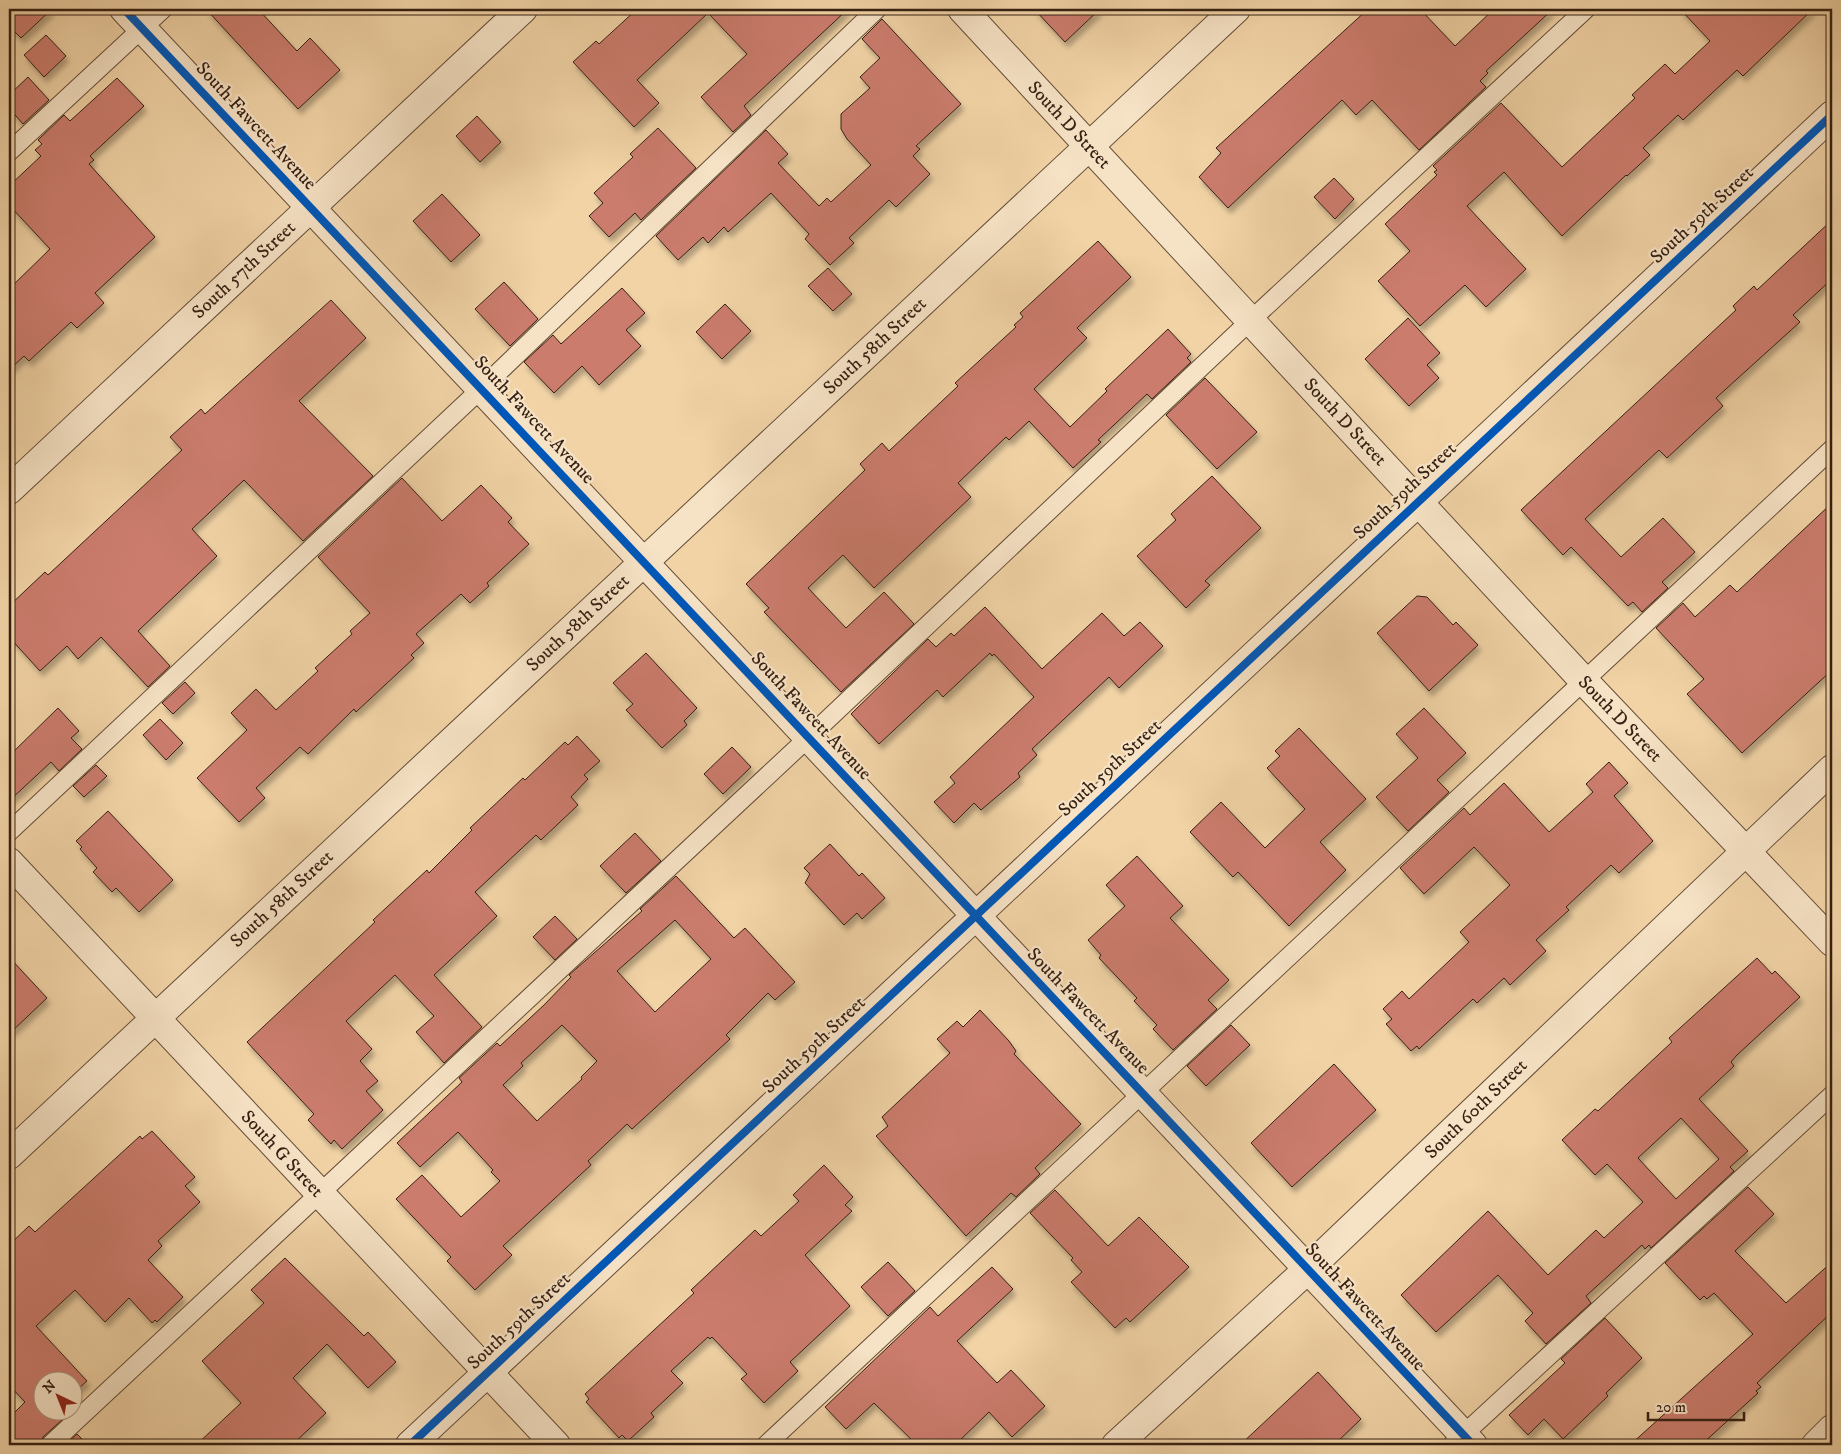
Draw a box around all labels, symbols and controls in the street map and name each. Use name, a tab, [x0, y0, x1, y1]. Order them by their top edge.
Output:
street label: South Fawcett Avenue	[191, 57, 321, 195]
street label: South D Street	[1023, 76, 1115, 174]
street label: South 59th Street	[1646, 161, 1758, 269]
street label: South 57th Street	[188, 216, 300, 324]
street label: South 58th Street	[819, 292, 931, 400]
street label: South Fawcett Avenue	[469, 351, 599, 489]
street label: South D Street	[1299, 373, 1391, 471]
street label: South 59th Street	[1349, 437, 1461, 545]
street label: South 58th Street	[522, 569, 634, 677]
street label: South Fawcett Avenue	[746, 647, 876, 785]
street label: South D Street	[1573, 671, 1667, 767]
street label: South 59th Street	[1054, 714, 1166, 822]
street label: South 58th Street	[226, 845, 338, 953]
street label: South Fawcett Avenue	[1022, 943, 1154, 1079]
street label: South 59th Street	[758, 991, 870, 1099]
street label: South 60th Street	[1420, 1054, 1532, 1164]
street label: South G Street	[236, 1106, 328, 1202]
street label: South Fawcett Avenue	[1300, 1238, 1430, 1376]
street label: South 59th Street	[463, 1267, 575, 1375]
north arrow	[32, 1372, 82, 1422]
text: N	[39, 1376, 61, 1398]
scale bar	[1648, 1389, 1745, 1421]
text: 20 m	[1656, 1398, 1686, 1417]

